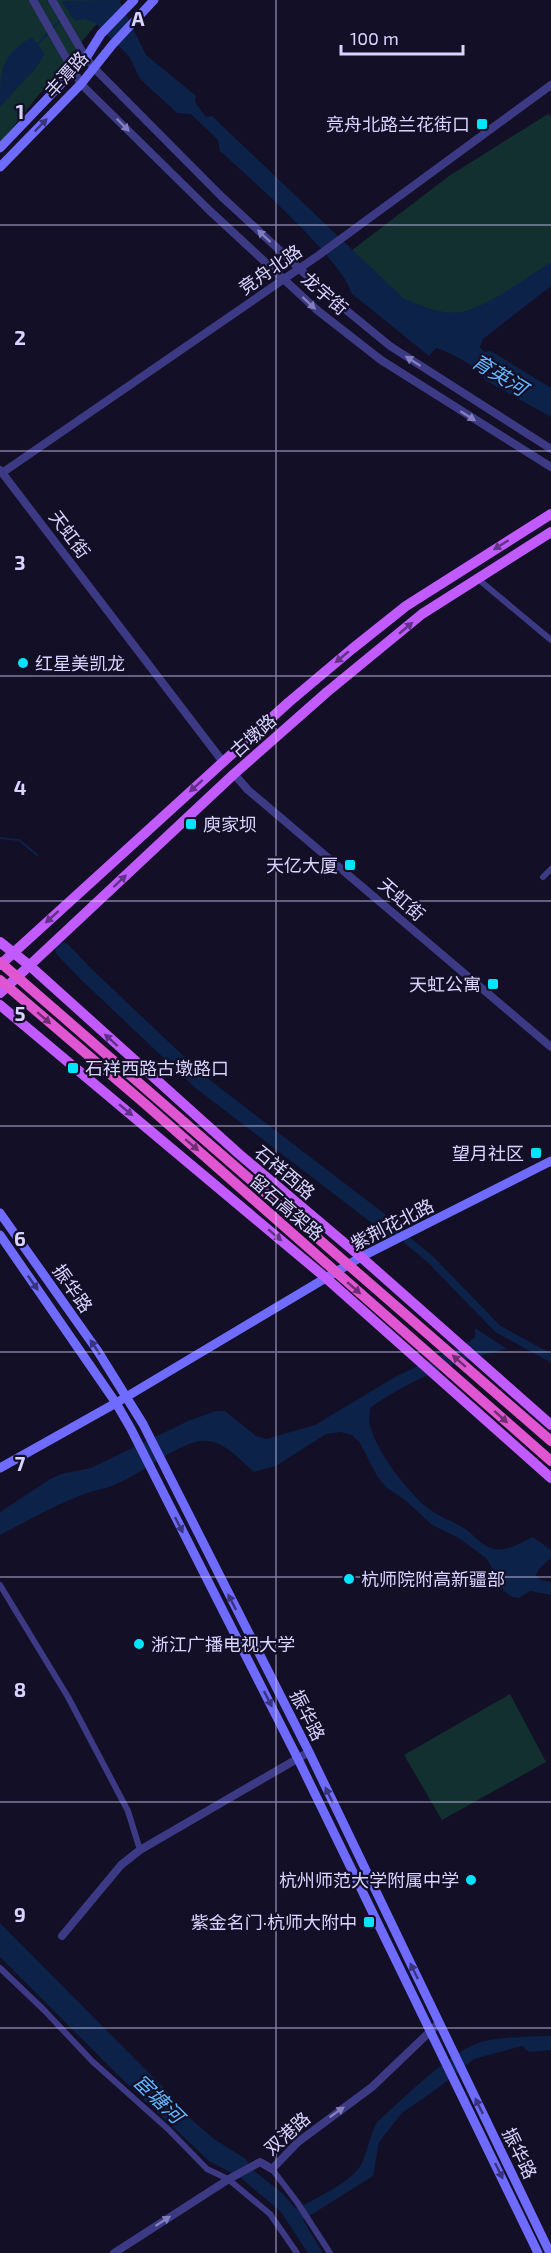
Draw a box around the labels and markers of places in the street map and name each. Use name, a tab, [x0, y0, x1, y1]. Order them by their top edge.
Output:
place label: 竞舟北路兰花街口	[326, 113, 470, 135]
marker: 竞舟北路兰花街口	[475, 117, 489, 131]
place label: 红星美凯龙	[35, 652, 125, 674]
marker: 红星美凯龙	[16, 656, 30, 670]
place label: 庾家坝	[203, 813, 257, 835]
marker: 庾家坝	[184, 817, 198, 831]
place label: 天亿大厦	[266, 854, 338, 876]
marker: 天亿大厦	[343, 858, 357, 872]
place label: 天虹公寓	[409, 973, 481, 995]
marker: 天虹公寓	[486, 977, 500, 991]
place label: 石祥西路古墩路口	[85, 1057, 229, 1079]
marker: 石祥西路古墩路口	[66, 1061, 80, 1075]
place label: 望月社区	[452, 1142, 524, 1164]
marker: 望月社区	[529, 1146, 543, 1160]
place label: 杭师院附高新疆部	[361, 1568, 505, 1590]
marker: 杭师院附高新疆部	[342, 1572, 356, 1586]
place label: 浙江广播电视大学	[151, 1633, 295, 1655]
marker: 浙江广播电视大学	[132, 1637, 146, 1651]
place label: 杭州师范大学附属中学	[279, 1869, 459, 1891]
marker: 杭州师范大学附属中学	[464, 1873, 478, 1887]
place label: 紫金名门·杭师大附中	[191, 1911, 357, 1933]
marker: 紫金名门·杭师大附中	[362, 1915, 376, 1929]

